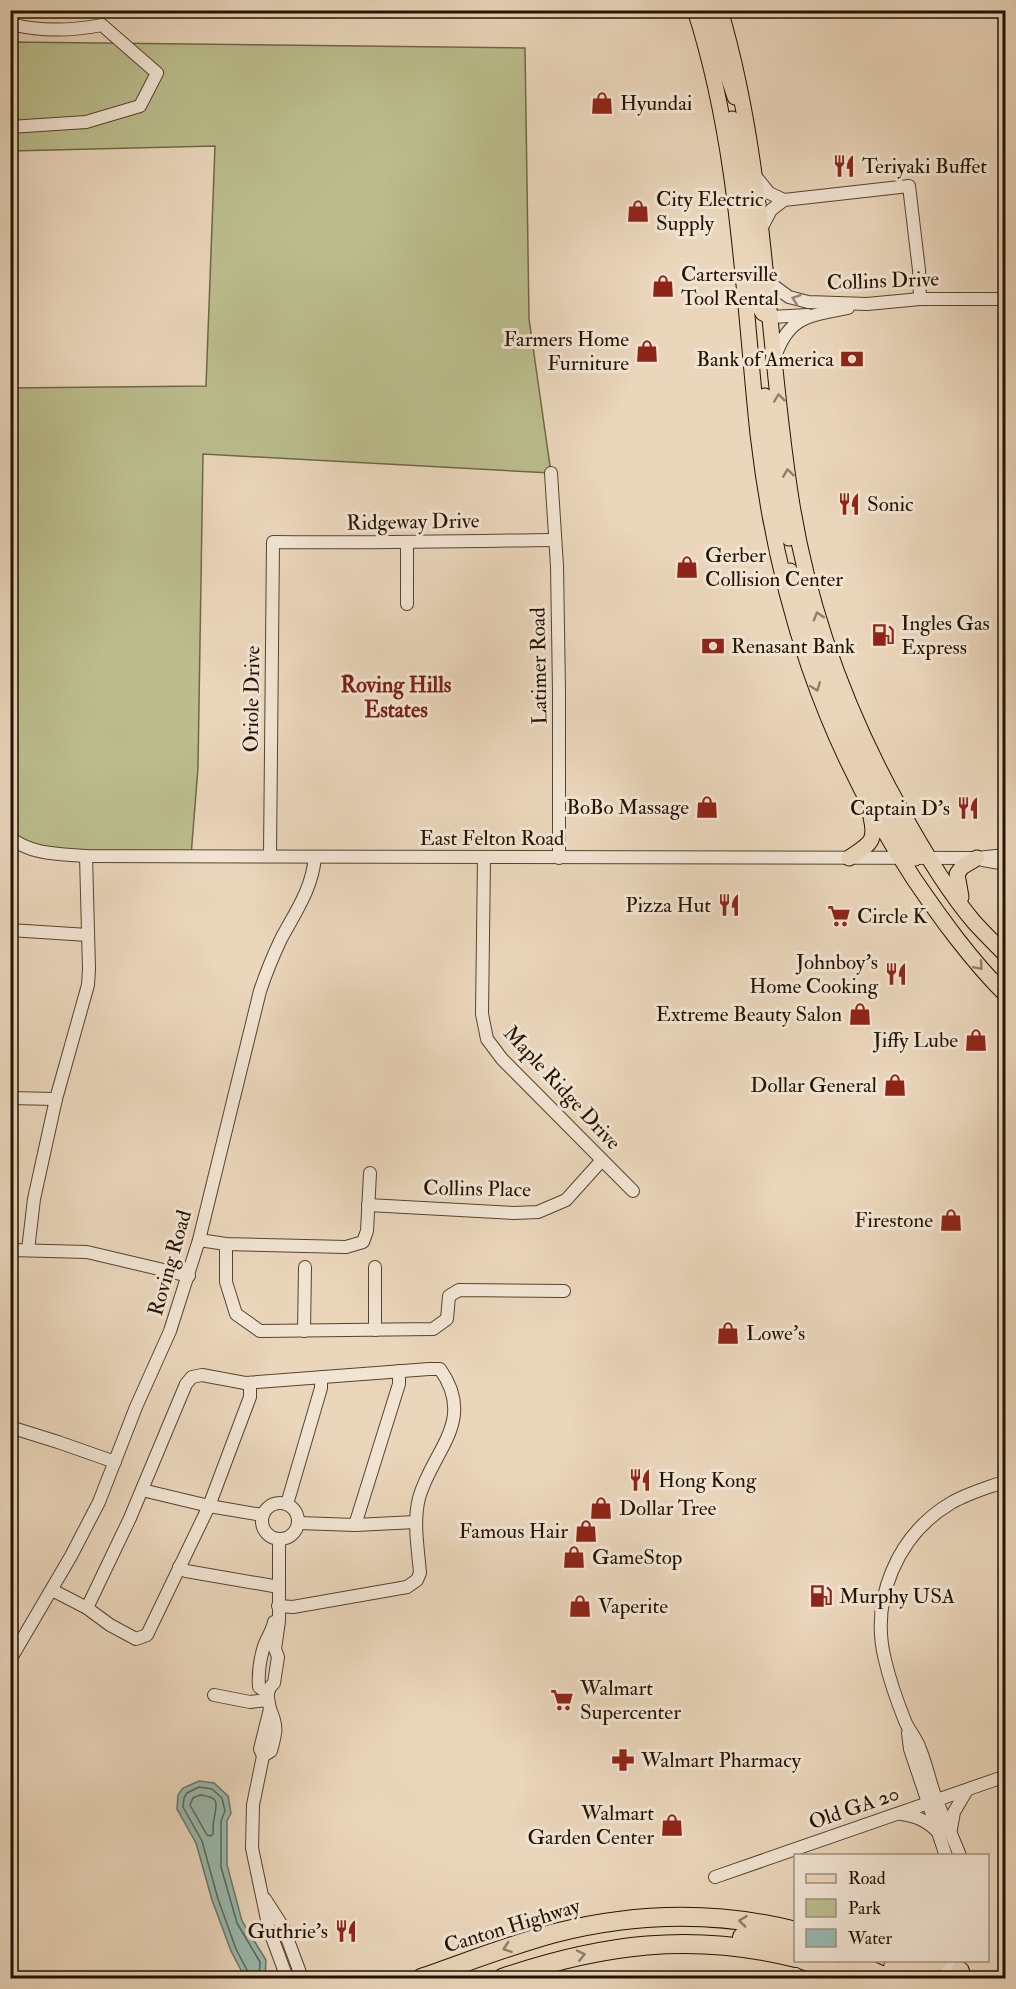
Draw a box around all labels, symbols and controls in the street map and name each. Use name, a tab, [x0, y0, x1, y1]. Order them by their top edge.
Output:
shop icon: Hyundai	[589, 90, 615, 116]
place label: Hyundai	[620, 90, 693, 117]
restaurant icon: Teriyaki Buffet	[831, 153, 857, 179]
place label: Teriyaki Buffet	[862, 153, 987, 180]
place label: City Electric Supply	[656, 186, 764, 237]
shop icon: City Electric Supply	[625, 198, 651, 224]
place label: Cartersville Tool Rental	[681, 261, 780, 312]
street label: Collins Drive	[826, 266, 940, 296]
shop icon: Cartersville Tool Rental	[650, 273, 676, 299]
one-way arrow	[791, 293, 801, 306]
place label: Farmers Home Furniture	[503, 326, 629, 377]
shop icon: Farmers Home Furniture	[634, 338, 660, 364]
place label: Bank of America	[696, 346, 834, 373]
bank icon: Bank of America	[839, 346, 865, 372]
one-way arrow	[773, 394, 786, 403]
one-way arrow	[782, 468, 794, 477]
restaurant icon: Sonic	[836, 491, 862, 517]
place label: Sonic	[867, 491, 914, 518]
street label: Ridgeway Drive	[346, 507, 480, 537]
place label: Gerber Collision Center	[705, 542, 843, 593]
shop icon: Gerber Collision Center	[674, 554, 700, 580]
street label: Latimer Road	[524, 606, 554, 725]
place label: Ingles Gas Express	[901, 610, 990, 661]
one-way arrow	[812, 611, 825, 622]
fuel station icon: Ingles Gas Express	[870, 622, 896, 648]
bank icon: Renasant Bank	[700, 633, 726, 659]
place label: Renasant Bank	[731, 633, 855, 660]
street label: Oriole Drive	[238, 645, 266, 753]
district label: Roving Hills Estates	[341, 671, 452, 724]
one-way arrow	[809, 681, 821, 692]
place label: BoBo Massage	[566, 794, 689, 821]
shop icon: BoBo Massage	[694, 794, 720, 820]
place label: Captain D's	[850, 795, 950, 822]
restaurant icon: Captain D's	[955, 795, 981, 821]
street label: East Felton Road	[420, 825, 565, 852]
place label: Pizza Hut	[625, 892, 711, 919]
restaurant icon: Pizza Hut	[716, 892, 742, 918]
supermarket icon: Circle K	[826, 903, 852, 929]
place label: Circle K	[857, 903, 928, 930]
place label: Johnboy’s Home Cooking	[749, 949, 879, 1000]
one-way arrow	[972, 959, 983, 970]
restaurant icon: Johnboy’s Home Cooking	[883, 961, 909, 987]
place label: Extreme Beauty Salon	[656, 1001, 842, 1028]
shop icon: Extreme Beauty Salon	[847, 1001, 873, 1027]
street label: Maple Ridge Drive	[497, 1020, 627, 1156]
place label: Jiffy Lube	[872, 1027, 958, 1054]
shop icon: Jiffy Lube	[963, 1027, 989, 1053]
place label: Dollar General	[750, 1072, 878, 1099]
shop icon: Dollar General	[882, 1072, 908, 1098]
street label: Collins Place	[423, 1175, 531, 1203]
street label: Roving Road	[142, 1206, 198, 1319]
place label: Firestone	[854, 1207, 933, 1234]
shop icon: Firestone	[938, 1207, 964, 1233]
shop icon: Lowe's	[715, 1320, 741, 1346]
place label: Lowe's	[746, 1320, 805, 1347]
restaurant icon: Hong Kong	[627, 1467, 653, 1493]
place label: Hong Kong	[658, 1467, 757, 1494]
shop icon: Dollar Tree	[588, 1495, 614, 1521]
place label: Dollar Tree	[619, 1495, 717, 1522]
place label: Famous Hair	[459, 1518, 568, 1545]
shop icon: Famous Hair	[573, 1518, 599, 1544]
shop icon: GameStop	[561, 1544, 587, 1570]
place label: GameStop	[592, 1544, 682, 1571]
fuel station icon: Murphy USA	[808, 1583, 834, 1609]
place label: Murphy USA	[839, 1583, 955, 1610]
shop icon: Vaperite	[567, 1593, 593, 1619]
place label: Vaperite	[598, 1593, 668, 1620]
place label: Walmart Supercenter	[579, 1675, 681, 1726]
supermarket icon: Walmart Supercenter	[549, 1687, 575, 1713]
pharmacy icon: Walmart Pharmacy	[610, 1747, 636, 1773]
place label: Walmart Pharmacy	[640, 1747, 802, 1774]
street label: Old GA 20	[805, 1780, 903, 1836]
place label: Walmart Garden Center	[527, 1800, 654, 1851]
shop icon: Walmart Garden Center	[659, 1812, 685, 1838]
legend	[794, 1854, 989, 1962]
text: Road	[848, 1867, 886, 1890]
street label: Canton Highway	[441, 1892, 584, 1960]
text: Park	[848, 1897, 881, 1920]
one-way arrow	[739, 1915, 748, 1928]
place label: Guthrie's	[247, 1918, 328, 1945]
restaurant icon: Guthrie's	[333, 1918, 359, 1944]
text: Water	[847, 1927, 892, 1950]
one-way arrow	[502, 1941, 513, 1954]
one-way arrow	[576, 1949, 586, 1962]

